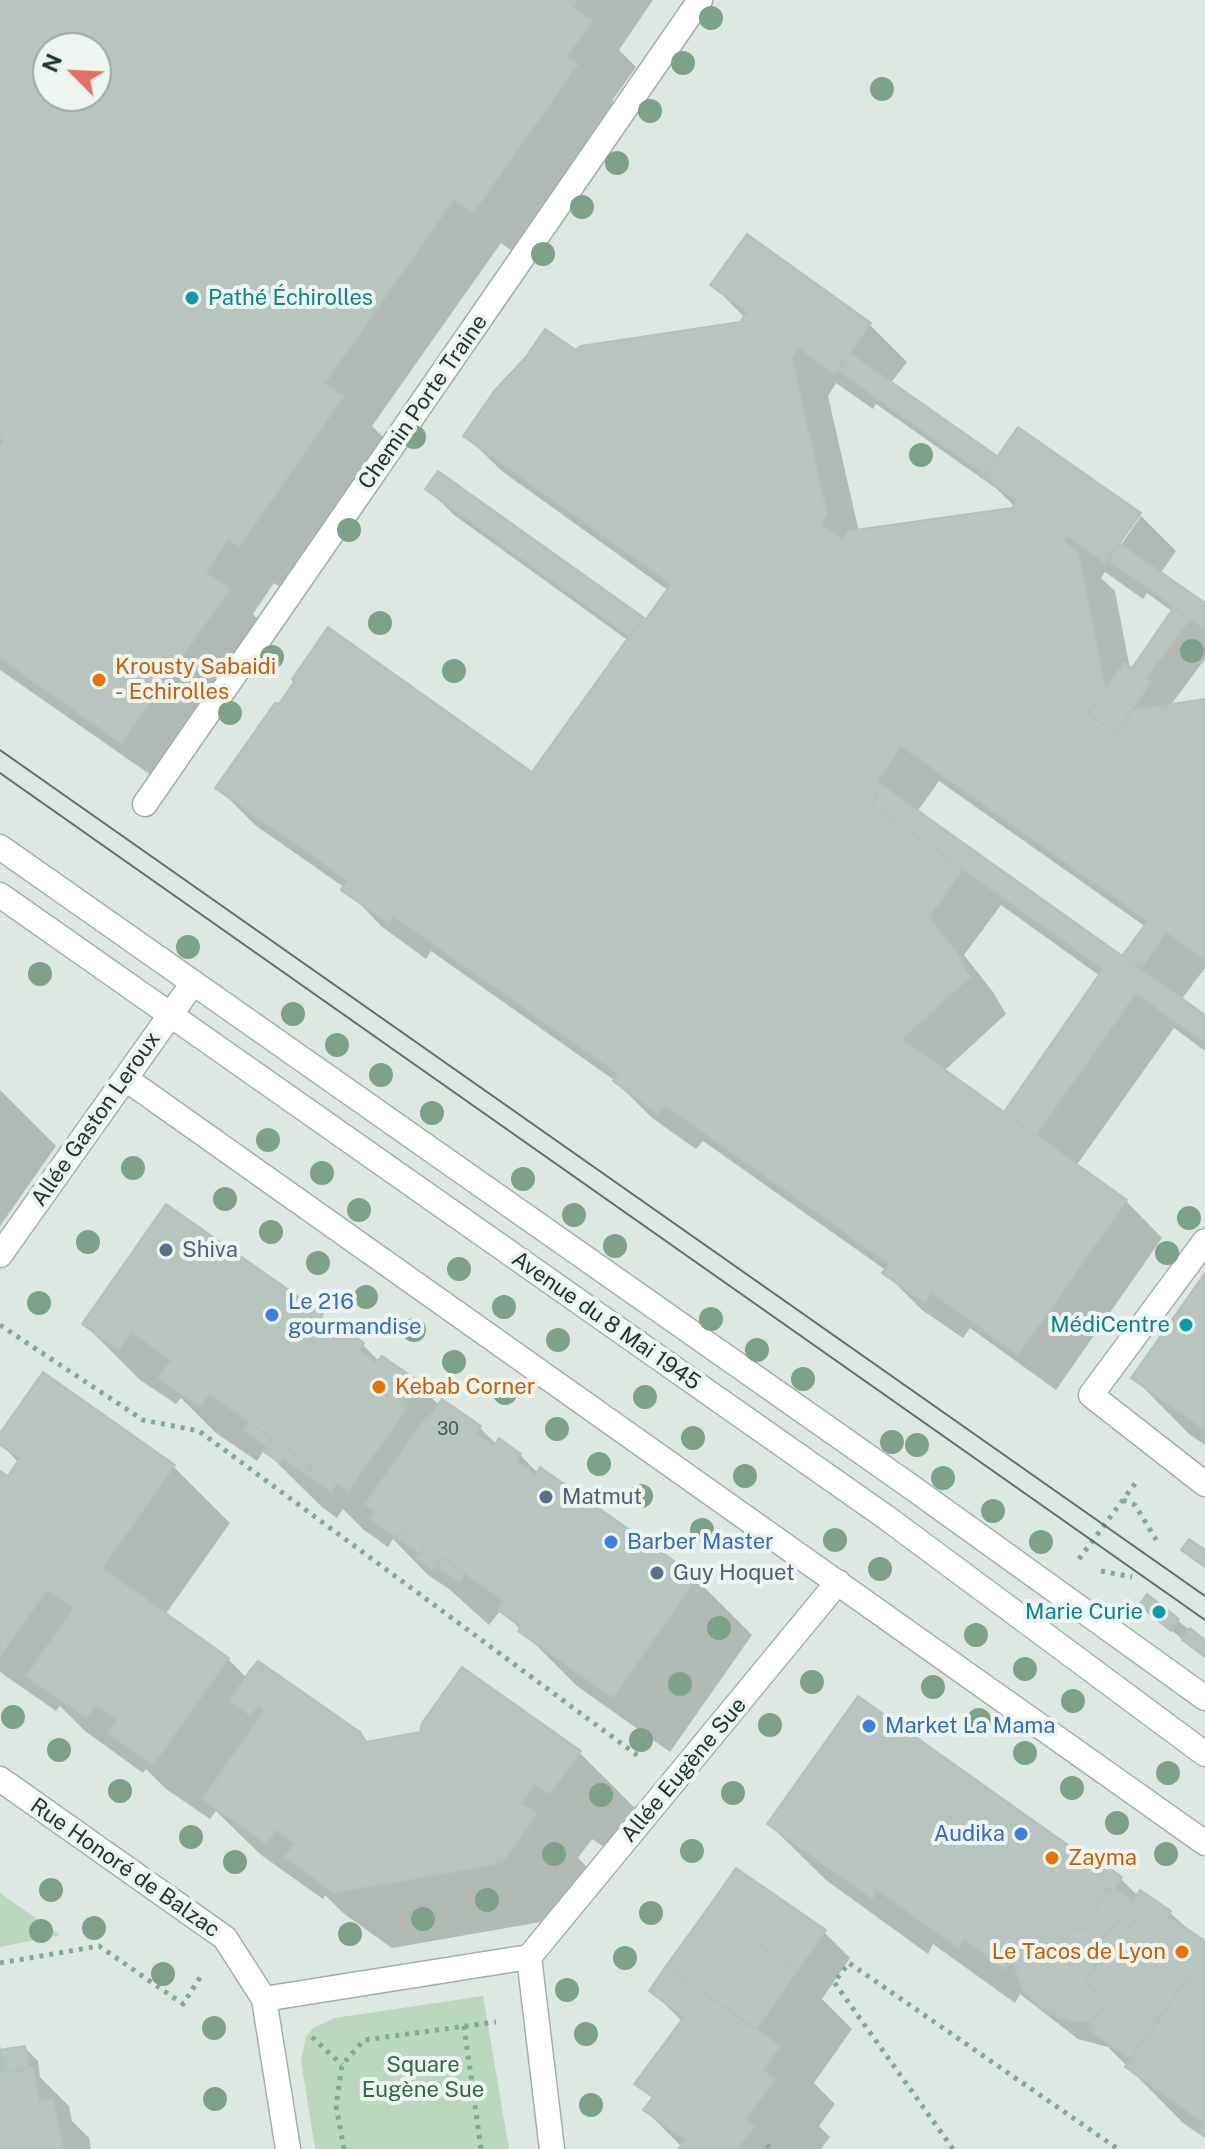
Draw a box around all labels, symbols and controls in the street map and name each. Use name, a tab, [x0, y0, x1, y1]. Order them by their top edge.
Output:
north arrow	[32, 32, 112, 112]
text: N	[37, 50, 67, 76]
place label: Pathé Échirolles	[208, 285, 373, 311]
marker: Pathé Échirolles	[183, 289, 201, 307]
street label: Chemin Porte Traine	[353, 310, 493, 494]
place label: Krousty Sabaidi - Echirolles	[115, 654, 276, 706]
marker: Krousty Sabaidi - Echirolles	[90, 671, 108, 689]
street label: Allée Gaston Leroux	[26, 1027, 166, 1211]
place label: Shiva	[182, 1237, 238, 1263]
marker: Shiva	[157, 1241, 175, 1259]
street label: Avenue du 8 Mai 1945	[506, 1246, 706, 1396]
place label: Le 216 gourmandise	[288, 1289, 421, 1340]
marker: Le 216 gourmandise	[263, 1306, 281, 1324]
place label: MédiCentre	[1050, 1312, 1170, 1338]
marker: MédiCentre	[1177, 1316, 1195, 1334]
place label: Kebab Corner	[395, 1374, 535, 1400]
marker: Kebab Corner	[370, 1378, 388, 1396]
house number: 30	[437, 1418, 459, 1440]
place label: Matmut	[562, 1484, 642, 1510]
marker: Matmut	[537, 1488, 555, 1506]
place label: Barber Master	[627, 1529, 774, 1555]
marker: Barber Master	[602, 1533, 620, 1551]
place label: Guy Hoquet	[673, 1560, 795, 1586]
marker: Guy Hoquet	[648, 1564, 666, 1582]
place label: Marie Curie	[1025, 1599, 1143, 1625]
marker: Marie Curie	[1150, 1603, 1168, 1621]
street label: Allée Eugène Sue	[616, 1692, 752, 1848]
place label: Market La Mama	[885, 1713, 1055, 1739]
marker: Market La Mama	[860, 1717, 878, 1735]
street label: Rue Honoré de Balzac	[25, 1793, 225, 1943]
place label: Audika	[934, 1821, 1005, 1847]
marker: Audika	[1012, 1825, 1030, 1843]
place label: Zayma	[1068, 1845, 1137, 1871]
marker: Zayma	[1043, 1849, 1061, 1867]
place label: Le Tacos de Lyon	[992, 1939, 1166, 1965]
marker: Le Tacos de Lyon	[1173, 1943, 1191, 1961]
park label: Square Eugène Sue	[362, 2052, 484, 2104]

